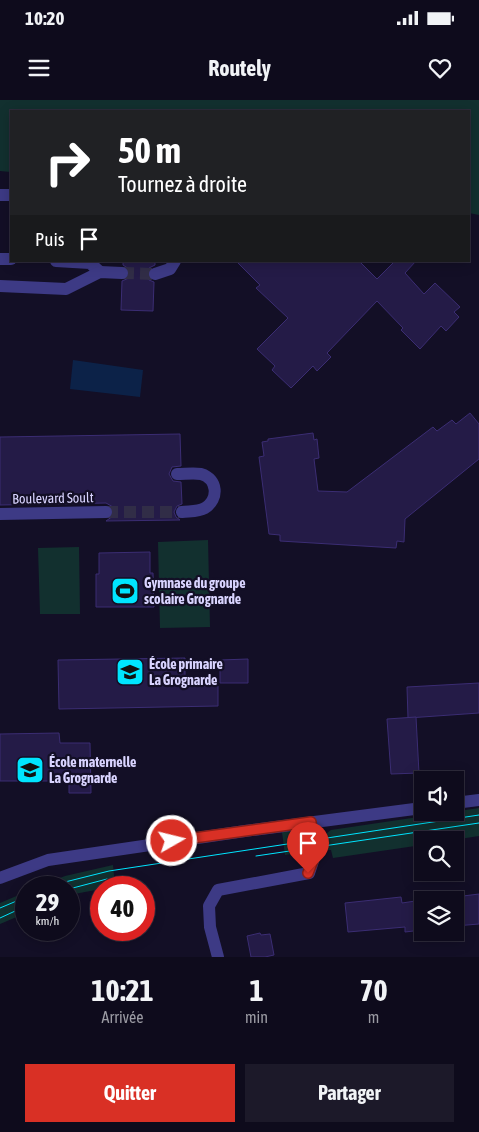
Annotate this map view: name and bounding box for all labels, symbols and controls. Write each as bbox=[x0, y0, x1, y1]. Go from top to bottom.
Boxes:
text: 10:20 bbox=[25, 7, 64, 29]
icon: menu bbox=[25, 54, 53, 82]
icon: heart bbox=[426, 54, 454, 82]
text: Routely bbox=[208, 55, 271, 81]
icon: right bbox=[35, 130, 100, 195]
text: 50 m bbox=[118, 130, 181, 170]
text: Tournez à droite bbox=[118, 171, 247, 197]
icon: arrive bbox=[75, 225, 103, 253]
text: Puis bbox=[35, 228, 65, 250]
street label: Boulevard Soult bbox=[12, 489, 94, 507]
place label: Gymnase du groupe scolaire Grognarde bbox=[144, 575, 246, 607]
sports icon: Gymnase du groupe scolaire Grognarde bbox=[110, 576, 140, 606]
place label: École primaire La Grognarde bbox=[149, 656, 223, 688]
school or university icon: École primaire La Grognarde bbox=[115, 657, 145, 687]
place label: École maternelle La Grognarde bbox=[49, 754, 136, 786]
school or university icon: École maternelle La Grognarde bbox=[15, 755, 45, 785]
map controls bbox=[414, 771, 464, 941]
button: sound bbox=[414, 771, 464, 821]
position arrow bbox=[145, 814, 197, 866]
pin bbox=[287, 822, 329, 873]
icon: arrive bbox=[294, 829, 322, 857]
button: search bbox=[414, 831, 464, 881]
speed limit sign: 40 bbox=[90, 876, 155, 941]
text: 29 bbox=[36, 888, 59, 916]
button: layers bbox=[414, 891, 464, 941]
text: km/h bbox=[36, 914, 59, 928]
text: 10:21 bbox=[91, 973, 154, 1007]
text: 1 bbox=[249, 973, 264, 1007]
text: 70 bbox=[359, 973, 388, 1007]
text: Arrivée bbox=[102, 1008, 143, 1026]
text: min bbox=[245, 1008, 268, 1026]
text: m bbox=[368, 1008, 379, 1026]
button: Quitter bbox=[25, 1064, 235, 1122]
button: Partager bbox=[245, 1064, 454, 1122]

